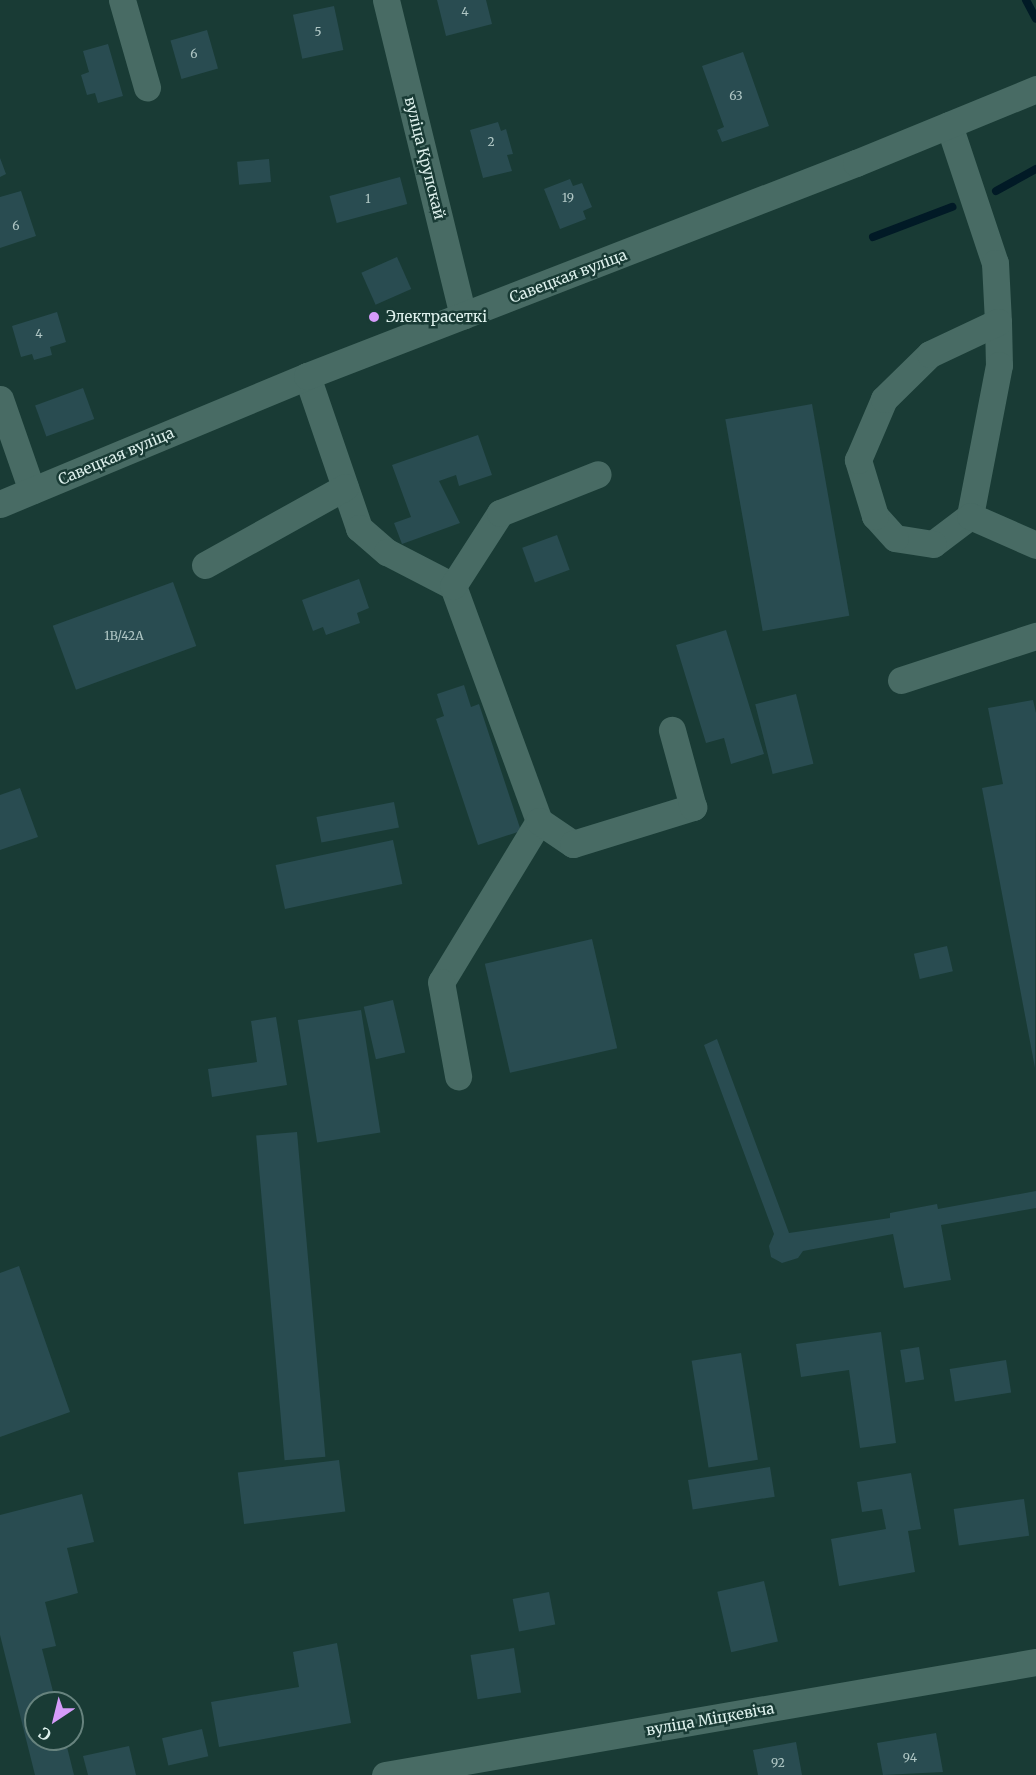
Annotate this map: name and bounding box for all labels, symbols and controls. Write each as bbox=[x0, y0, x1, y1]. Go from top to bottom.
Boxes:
house number: 4 bbox=[461, 5, 469, 19]
house number: 5 bbox=[314, 25, 322, 39]
house number: 6 bbox=[190, 47, 198, 61]
house number: 63 bbox=[729, 89, 743, 103]
street label: вуліца Крупскай bbox=[401, 95, 449, 221]
house number: 2 bbox=[487, 135, 495, 149]
house number: 19 bbox=[562, 191, 574, 205]
house number: 1 bbox=[365, 192, 371, 206]
house number: 6 bbox=[12, 219, 20, 233]
street label: Савецкая вуліца bbox=[507, 245, 629, 307]
place label: Электрасеткі bbox=[386, 308, 487, 326]
marker: Электрасеткі bbox=[367, 310, 381, 324]
house number: 4 bbox=[35, 327, 43, 341]
street label: Савецкая вуліца bbox=[55, 423, 177, 489]
house number: 1В/42А bbox=[104, 629, 144, 643]
north arrow bbox=[24, 1691, 84, 1751]
street label: вуліца Міцкевіча bbox=[644, 1699, 776, 1739]
text: С bbox=[35, 1723, 55, 1745]
house number: 94 bbox=[903, 1751, 917, 1765]
house number: 92 bbox=[771, 1756, 785, 1770]

